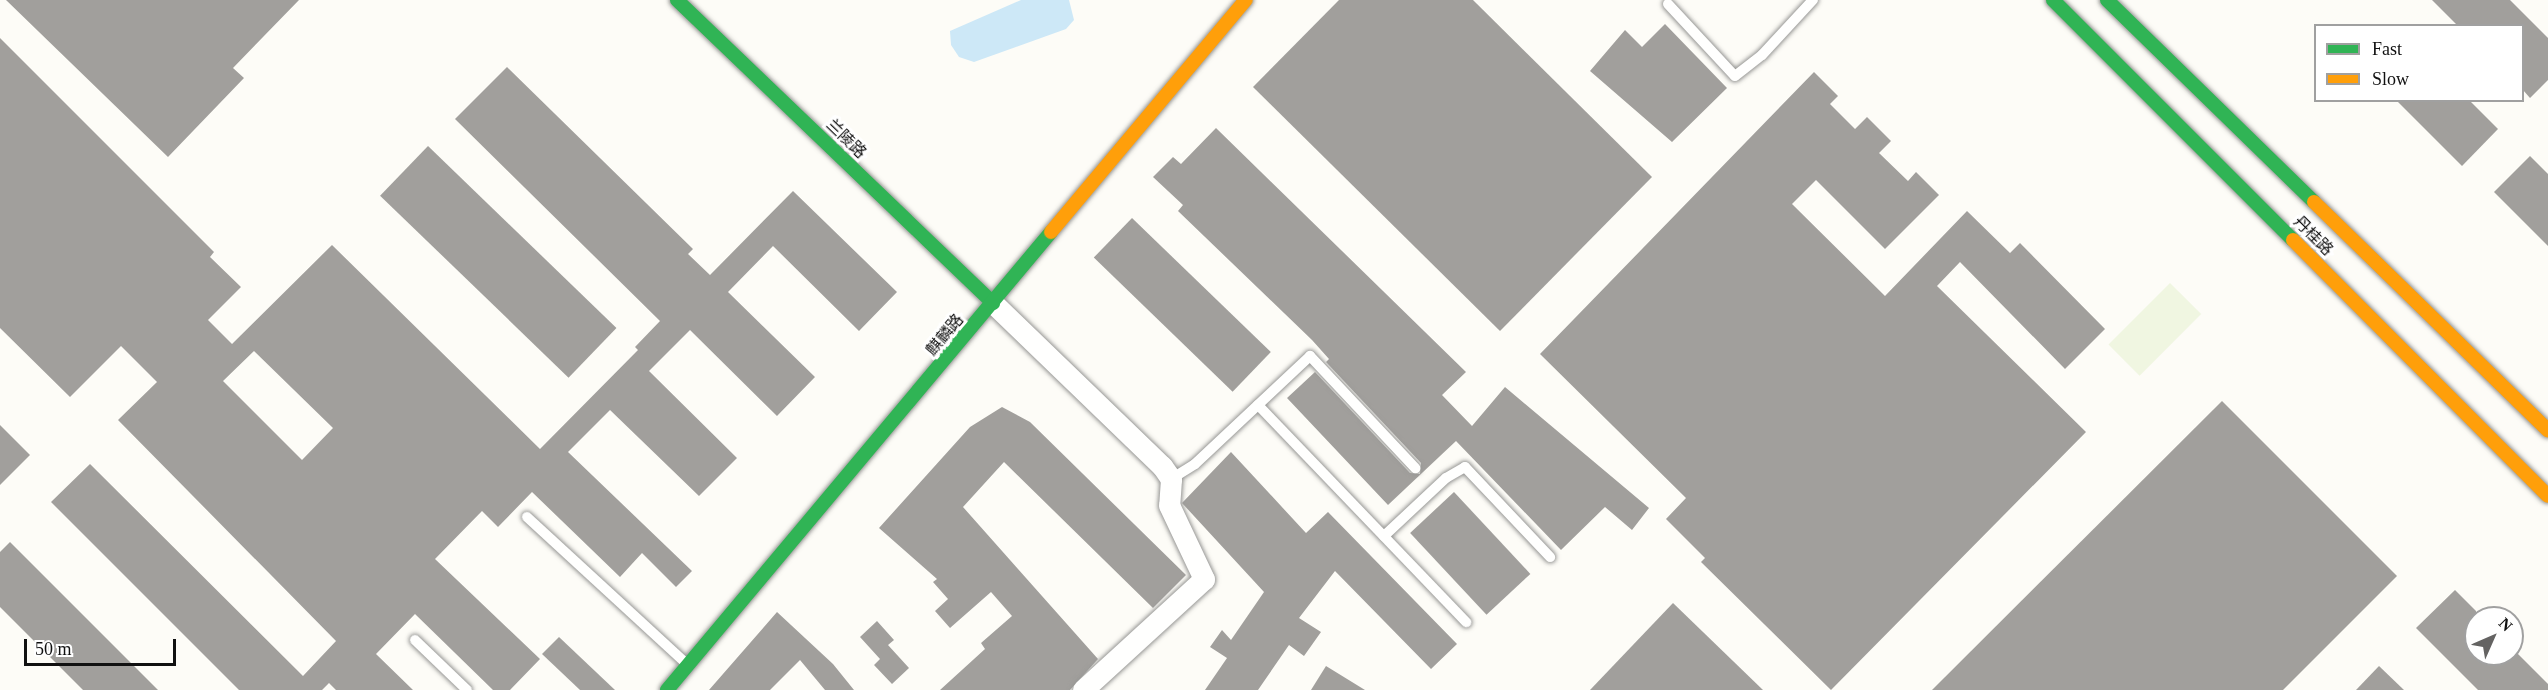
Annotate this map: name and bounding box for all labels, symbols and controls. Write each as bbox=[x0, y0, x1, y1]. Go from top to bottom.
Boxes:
legend bbox=[2314, 24, 2524, 102]
text: Fast bbox=[2372, 39, 2402, 59]
text: Slow bbox=[2372, 69, 2409, 89]
street label: 兰陵路 bbox=[822, 115, 870, 163]
street label: 丹桂路 bbox=[2289, 212, 2337, 260]
street label: 麒麟路 bbox=[922, 310, 968, 360]
north arrow bbox=[2464, 606, 2524, 666]
text: N bbox=[2496, 614, 2516, 634]
scale bar bbox=[27, 627, 178, 665]
text: 50 m bbox=[35, 639, 72, 659]

